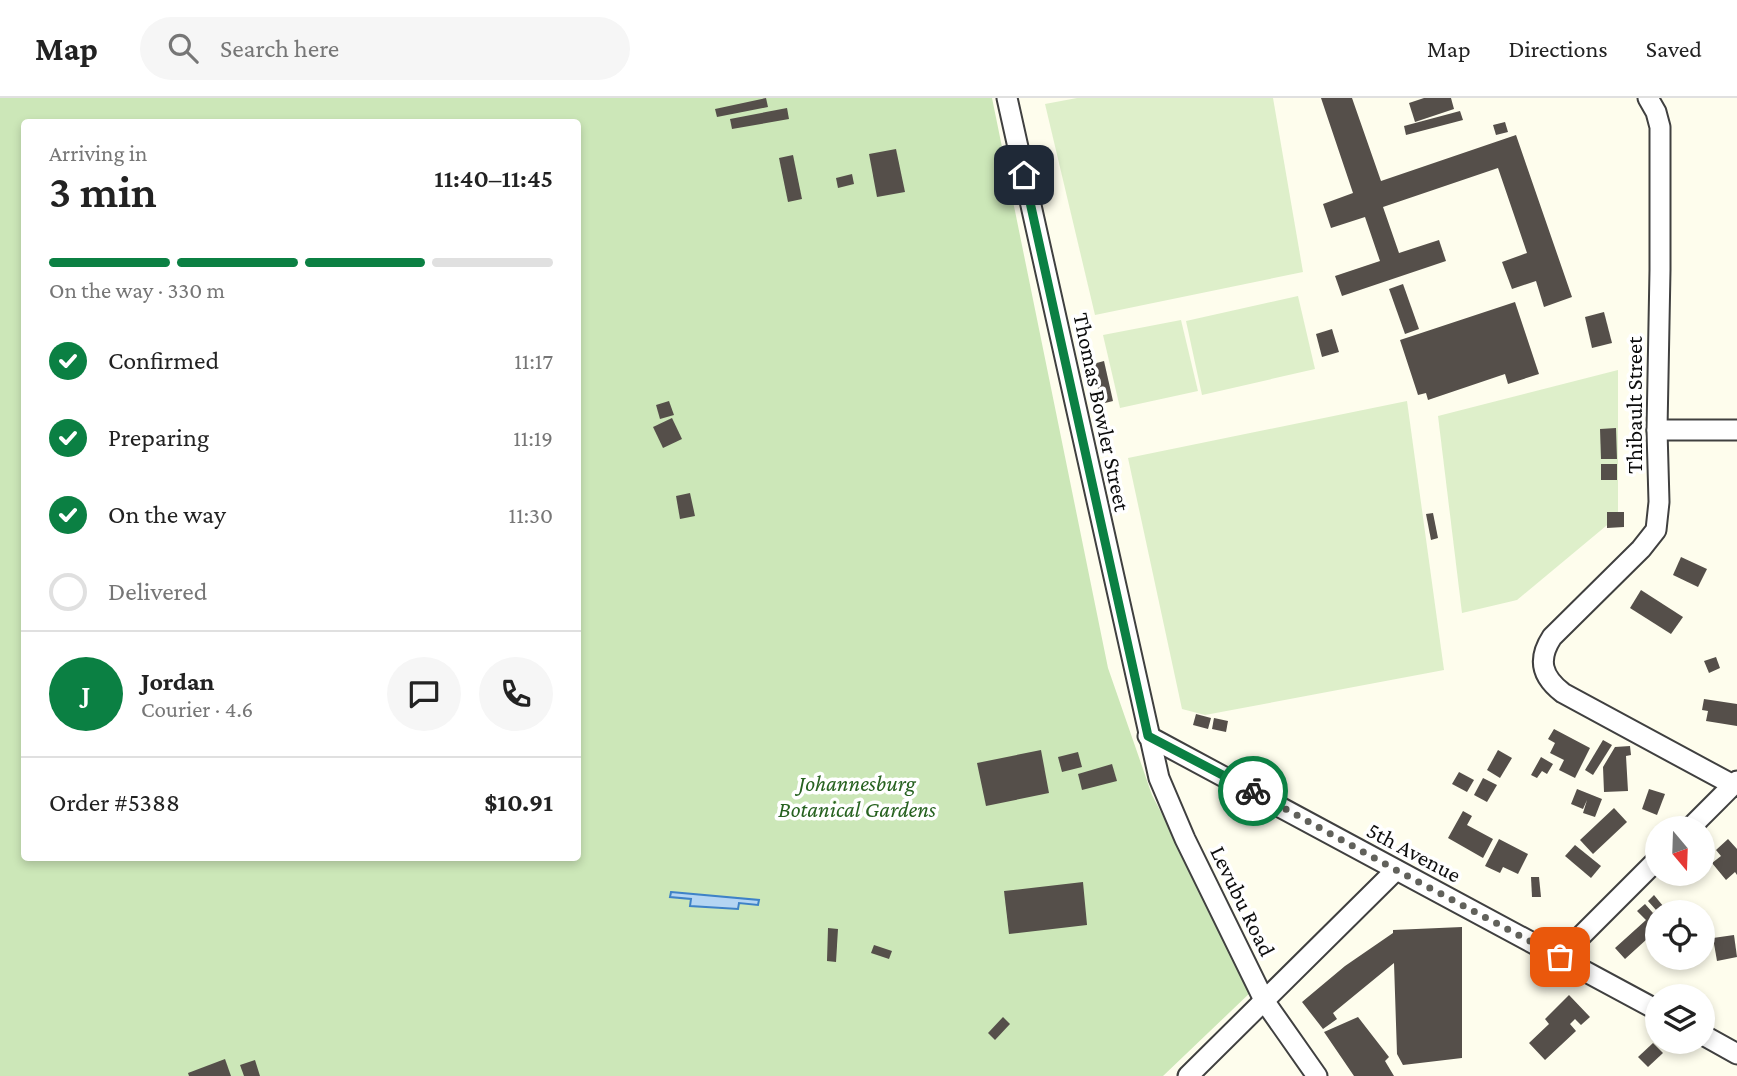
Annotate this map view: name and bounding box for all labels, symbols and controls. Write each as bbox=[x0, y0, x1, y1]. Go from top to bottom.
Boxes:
search box bbox=[140, 17, 630, 80]
icon: search bbox=[164, 29, 202, 67]
text: Map bbox=[35, 30, 98, 67]
text: Search here bbox=[220, 34, 339, 63]
text: Map bbox=[1427, 35, 1471, 62]
text: Directions bbox=[1509, 35, 1608, 62]
text: Saved bbox=[1646, 35, 1702, 62]
text: Arriving in bbox=[49, 140, 147, 166]
pin bbox=[994, 145, 1054, 205]
icon: home bbox=[1005, 156, 1043, 194]
text: 11:40–11:45 bbox=[434, 164, 553, 193]
text: 3 min bbox=[49, 166, 157, 217]
text: On the way · 330 m bbox=[49, 277, 225, 303]
street label: Thomas Bowler Street bbox=[1068, 310, 1136, 514]
street label: Thibault Street bbox=[1621, 336, 1647, 474]
icon: check bbox=[49, 342, 87, 380]
text: Confirmed bbox=[108, 346, 219, 375]
text: 11:17 bbox=[514, 348, 553, 374]
icon: check bbox=[49, 419, 87, 457]
text: Preparing bbox=[108, 423, 209, 452]
text: 11:19 bbox=[513, 425, 553, 451]
icon: check bbox=[49, 496, 87, 534]
text: On the way bbox=[108, 500, 226, 529]
text: 11:30 bbox=[509, 502, 553, 528]
text: Delivered bbox=[108, 577, 207, 606]
button: chat bbox=[387, 657, 461, 731]
button: phone bbox=[479, 657, 553, 731]
text: Jordan bbox=[141, 667, 215, 696]
text: J bbox=[82, 680, 90, 709]
text: Courier · 4.6 bbox=[141, 696, 253, 722]
courier bbox=[1218, 756, 1288, 826]
park label: Johannesburg Botanical Gardens bbox=[778, 770, 937, 822]
icon: bike bbox=[1234, 772, 1272, 810]
text: Order #5388 bbox=[49, 788, 180, 817]
text: $10.91 bbox=[484, 788, 553, 817]
street label: 5th Avenue bbox=[1363, 816, 1465, 888]
north arrow bbox=[1645, 816, 1715, 886]
map controls bbox=[1645, 816, 1715, 1054]
street label: Levubu Road bbox=[1205, 842, 1281, 960]
button: locate bbox=[1645, 900, 1715, 970]
pin bbox=[1530, 927, 1590, 987]
icon: bag bbox=[1541, 938, 1579, 976]
button: layers bbox=[1645, 984, 1715, 1054]

